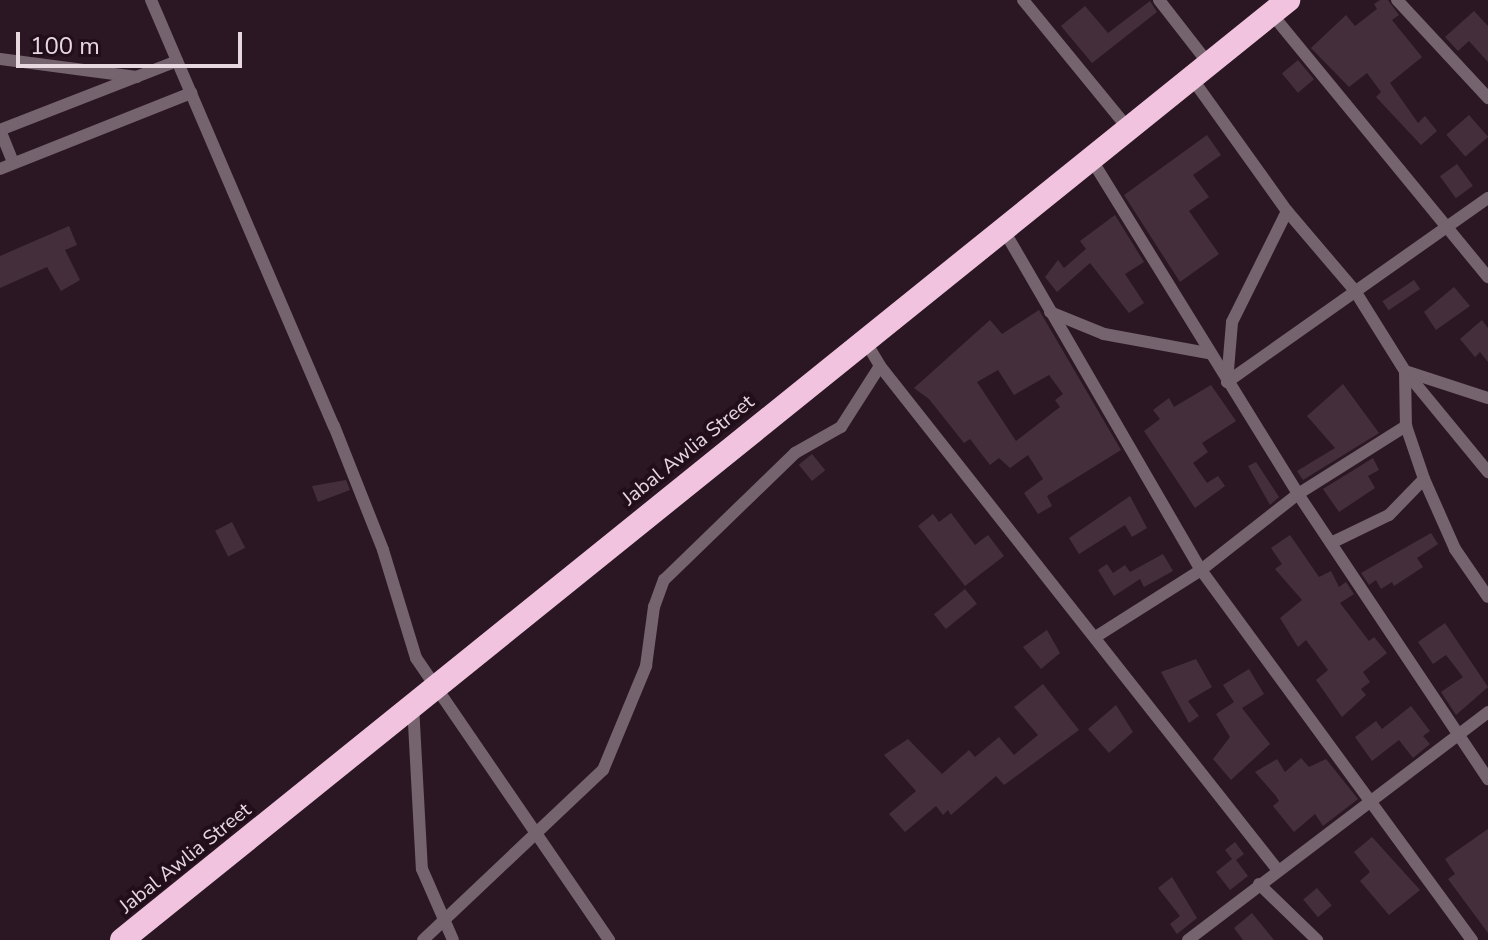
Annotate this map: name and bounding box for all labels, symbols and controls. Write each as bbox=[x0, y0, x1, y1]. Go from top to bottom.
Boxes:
scale bar bbox=[20, 16, 246, 66]
text: 100 m bbox=[30, 30, 100, 62]
street label: Jabal Awlia Street bbox=[617, 390, 759, 510]
street label: Jabal Awlia Street bbox=[114, 798, 256, 918]

